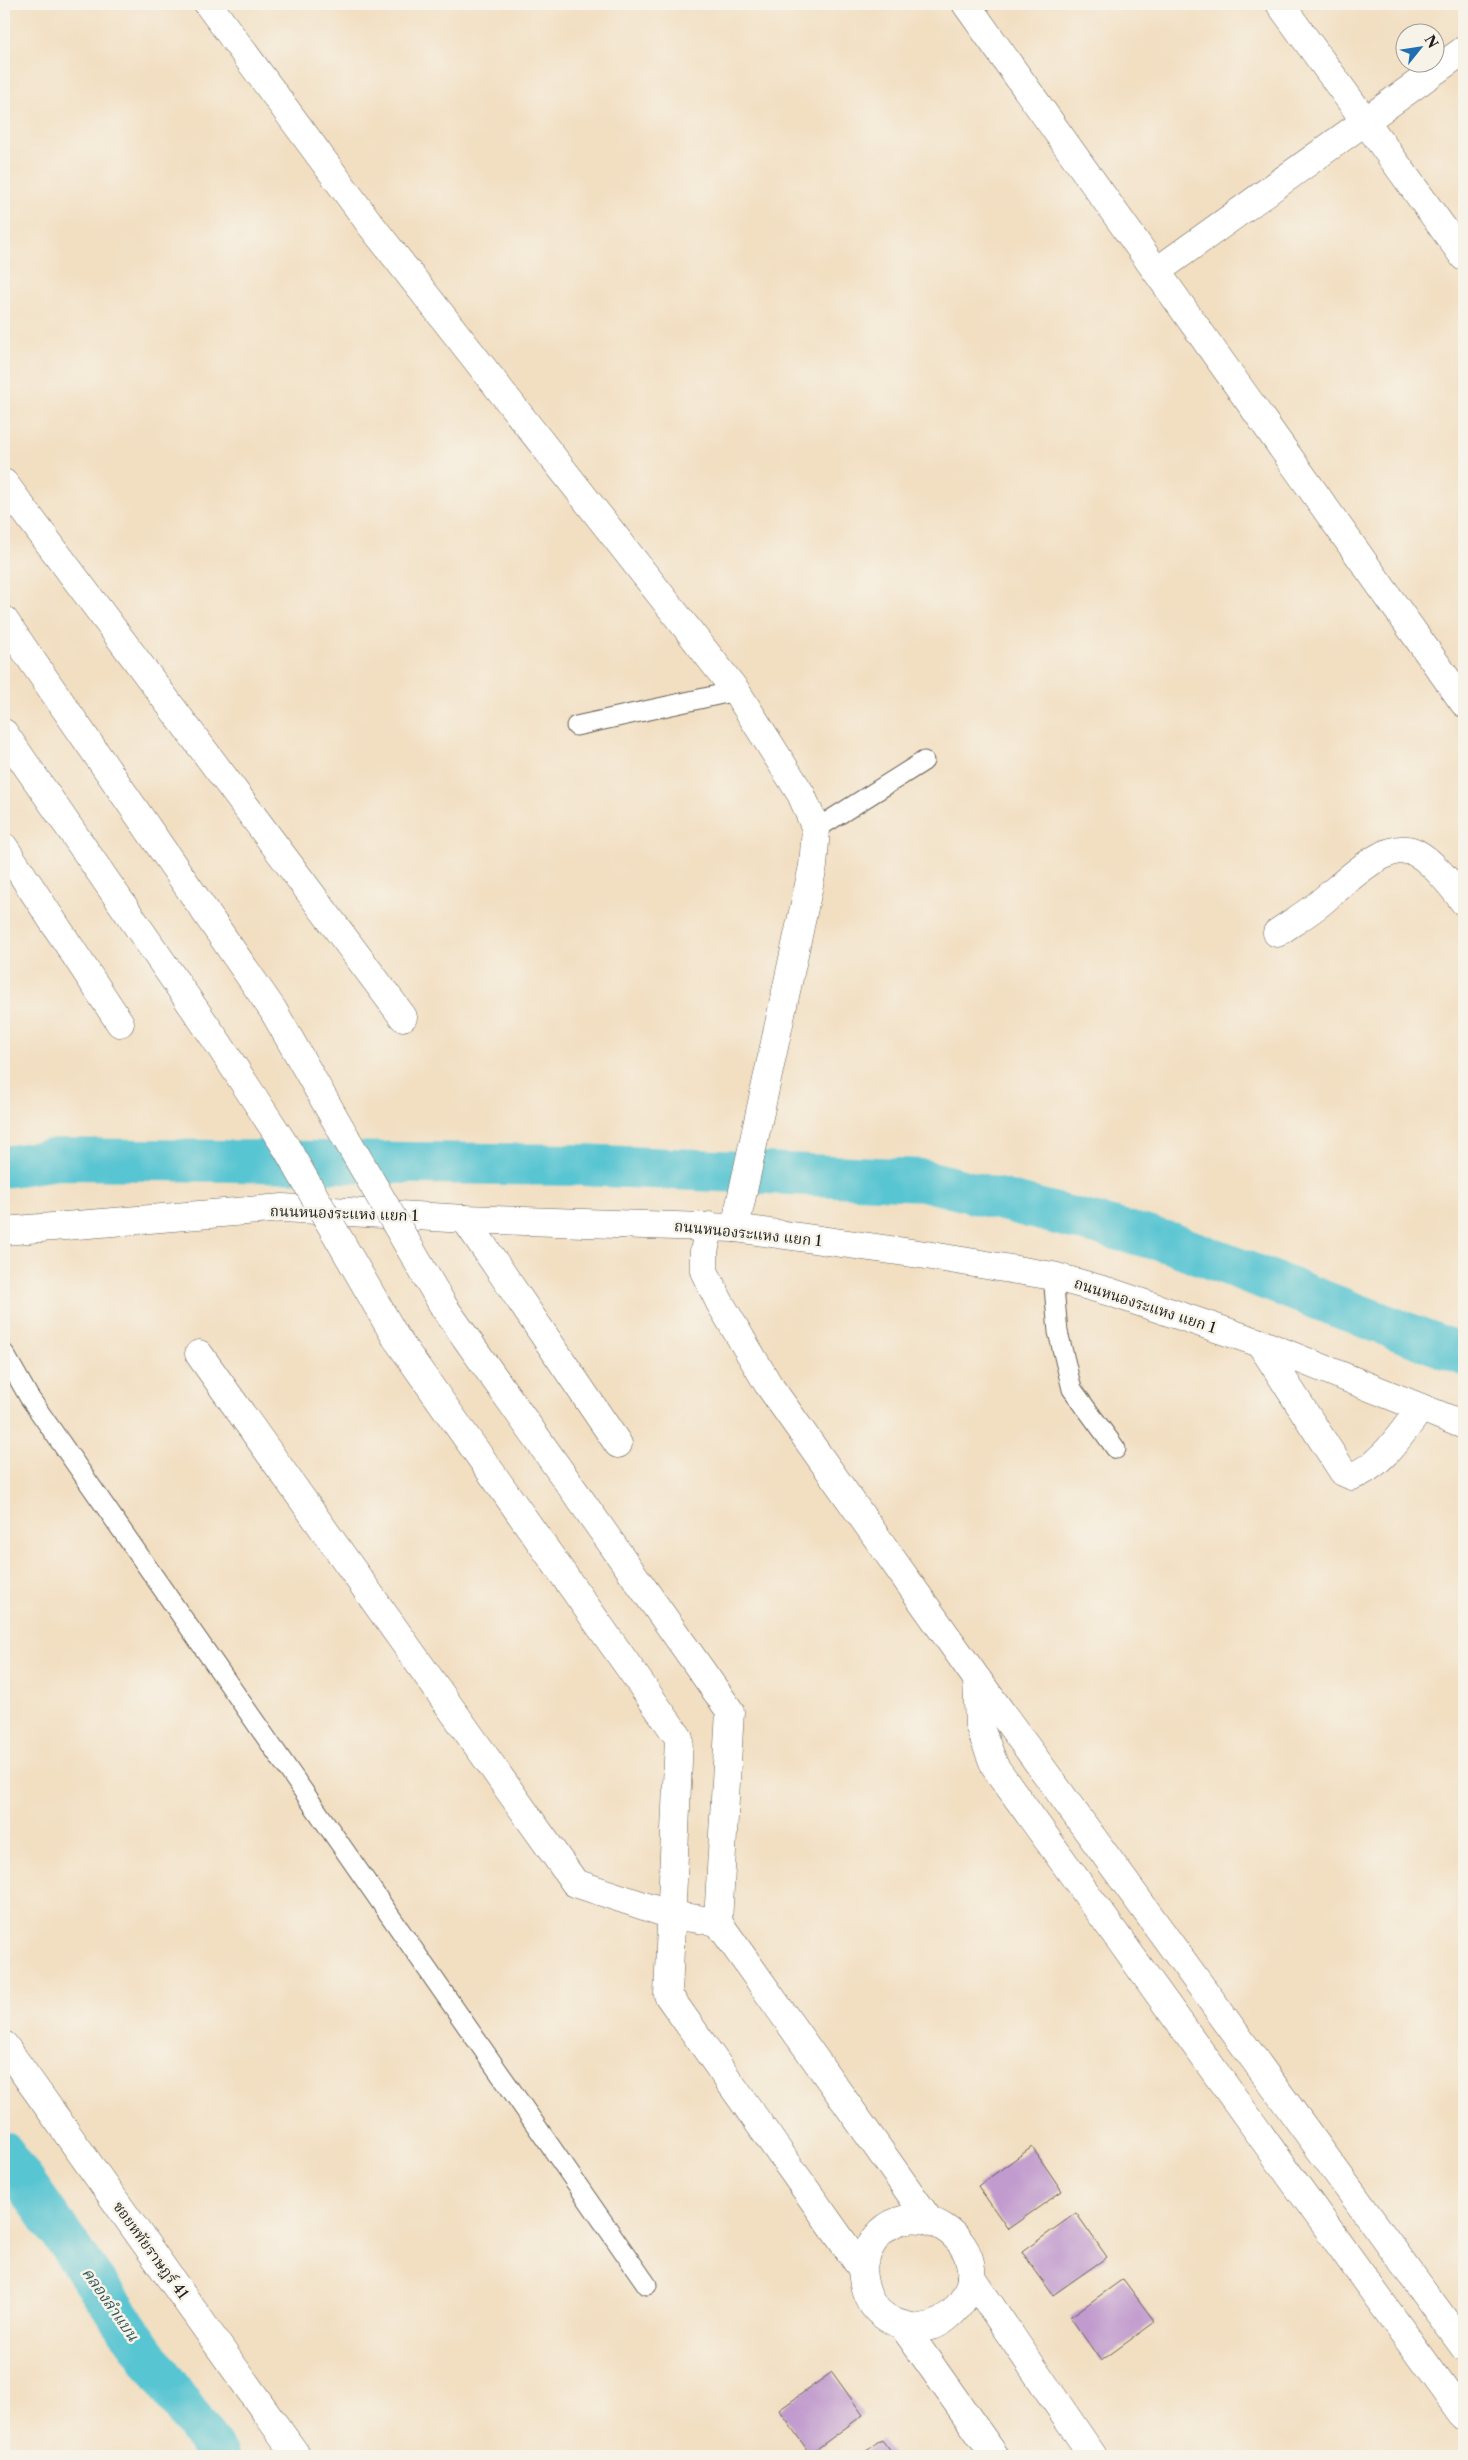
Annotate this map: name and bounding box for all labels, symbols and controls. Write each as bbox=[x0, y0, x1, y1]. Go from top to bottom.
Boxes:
north arrow bbox=[1396, 22, 1446, 72]
text: N bbox=[1420, 32, 1442, 51]
street label: ถนนหนองระแหง แยก 1 bbox=[270, 1201, 419, 1225]
street label: ถนนหนองระแหง แยก 1 bbox=[673, 1216, 823, 1250]
street label: ถนนหนองระแหง แยก 1 bbox=[1072, 1273, 1219, 1337]
street label: ซอยหทัยราษฎร์ 41 bbox=[109, 2197, 193, 2303]
water label: คลองลำแบน bbox=[78, 2263, 144, 2345]

